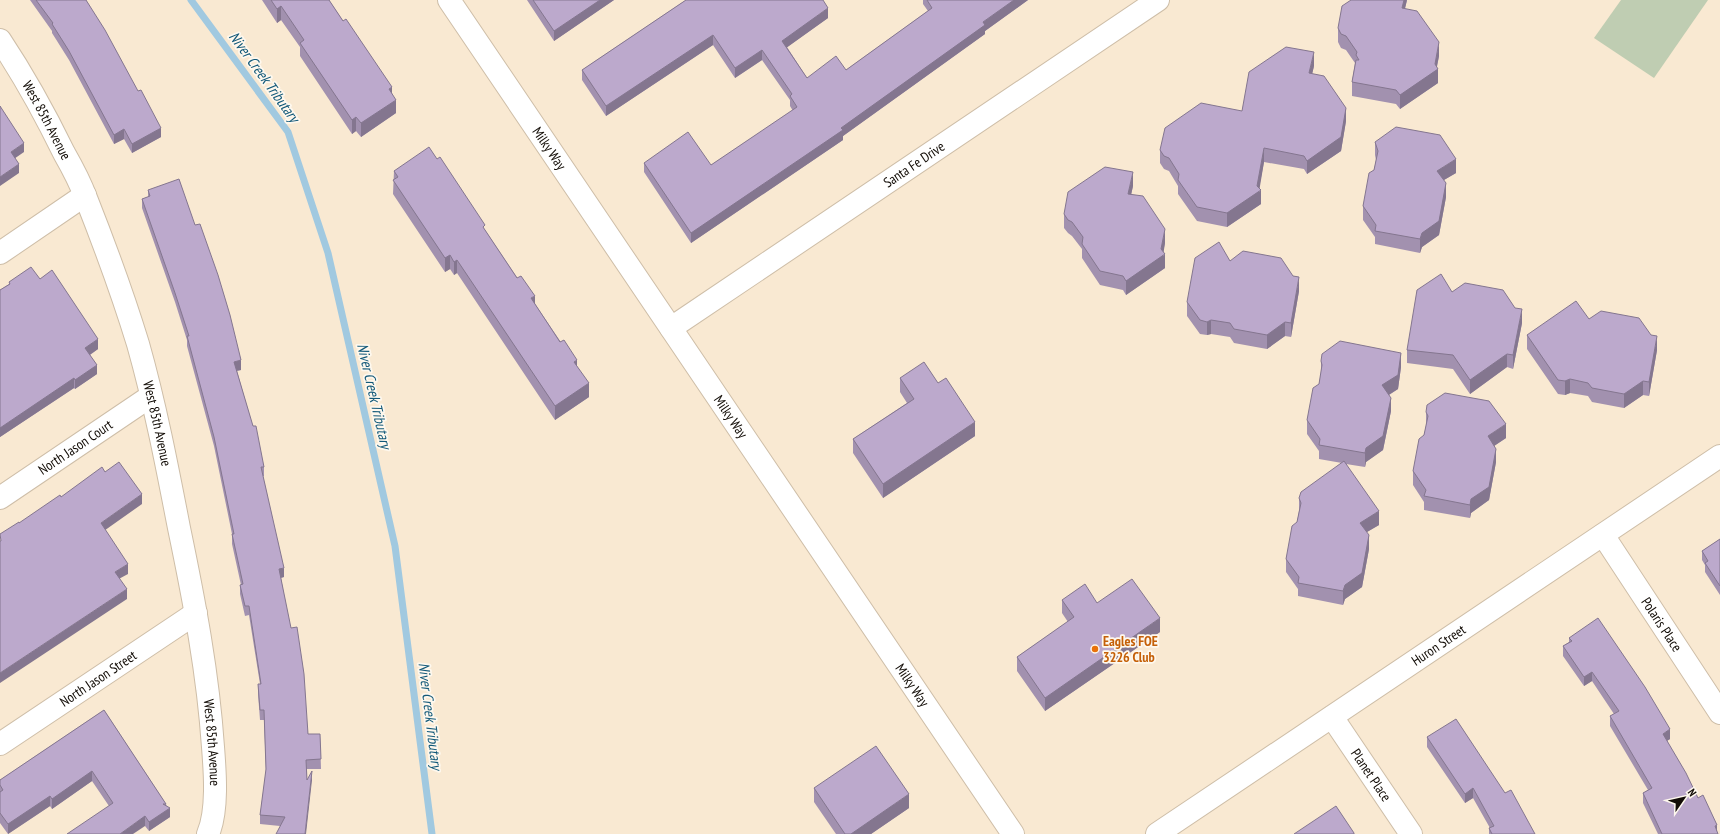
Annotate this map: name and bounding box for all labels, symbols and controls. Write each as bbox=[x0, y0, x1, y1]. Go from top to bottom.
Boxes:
water label: Niver Creek Tributary bbox=[225, 28, 305, 128]
street label: West 85th Avenue bbox=[18, 77, 75, 163]
street label: Milky Way bbox=[528, 123, 571, 174]
street label: Santa Fe Drive bbox=[880, 137, 948, 191]
water label: Niver Creek Tributary bbox=[353, 341, 396, 453]
street label: West 85th Avenue bbox=[139, 379, 176, 468]
street label: Milky Way bbox=[710, 392, 752, 442]
street label: North Jason Court bbox=[35, 415, 116, 479]
street label: Polaris Place bbox=[1637, 594, 1686, 655]
street label: Huron Street bbox=[1408, 620, 1469, 670]
place label: Eagles FOE 3226 Club bbox=[1103, 632, 1158, 666]
marker: Eagles FOE 3226 Club bbox=[1090, 644, 1100, 654]
street label: North Jason Street bbox=[56, 646, 140, 711]
street label: Milky Way bbox=[891, 660, 934, 711]
water label: Niver Creek Tributary bbox=[415, 661, 447, 773]
street label: West 85th Avenue bbox=[200, 698, 224, 786]
street label: Planet Place bbox=[1347, 745, 1395, 805]
north arrow bbox=[1664, 778, 1704, 818]
text: N bbox=[1685, 786, 1700, 799]

